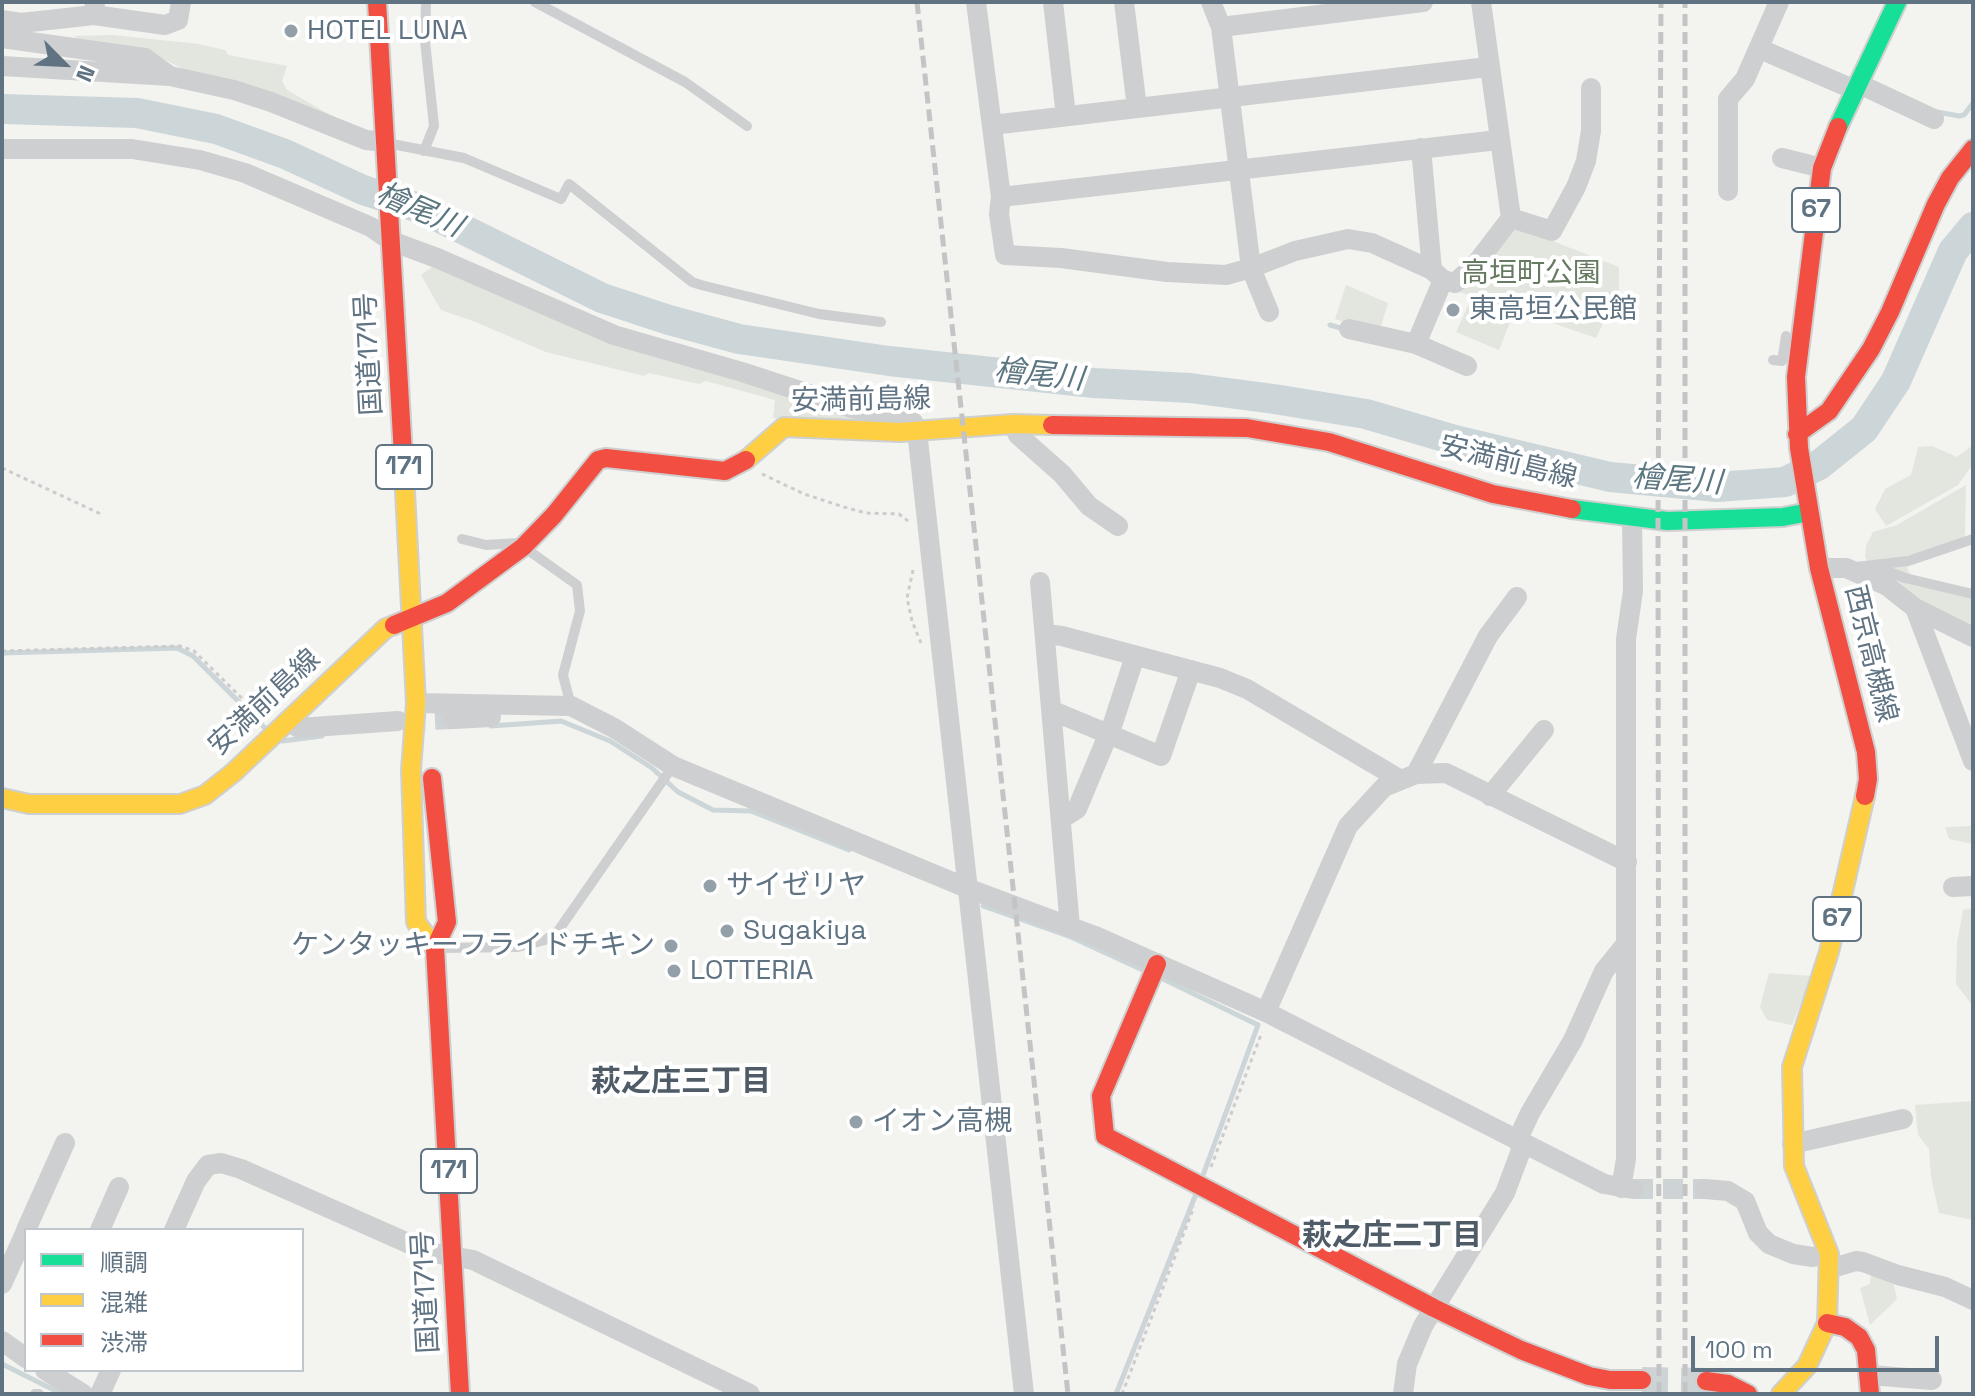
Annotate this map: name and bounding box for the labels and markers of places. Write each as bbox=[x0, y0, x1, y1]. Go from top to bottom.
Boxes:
place label: HOTEL LUNA bbox=[307, 14, 468, 48]
marker: HOTEL LUNA bbox=[282, 22, 300, 40]
place label: 東高垣公民館 bbox=[1469, 293, 1637, 327]
marker: 東高垣公民館 bbox=[1444, 301, 1462, 319]
place label: サイゼリヤ bbox=[726, 869, 866, 903]
marker: サイゼリヤ bbox=[701, 877, 719, 895]
place label: Sugakiya bbox=[743, 914, 867, 948]
marker: Sugakiya bbox=[718, 922, 736, 940]
place label: ケンタッキーフライドチキン bbox=[291, 929, 655, 963]
marker: ケンタッキーフライドチキン bbox=[662, 937, 680, 955]
place label: LOTTERIA bbox=[690, 954, 813, 988]
marker: LOTTERIA bbox=[665, 962, 683, 980]
place label: イオン高槻 bbox=[872, 1105, 1012, 1139]
marker: イオン高槻 bbox=[847, 1113, 865, 1131]

